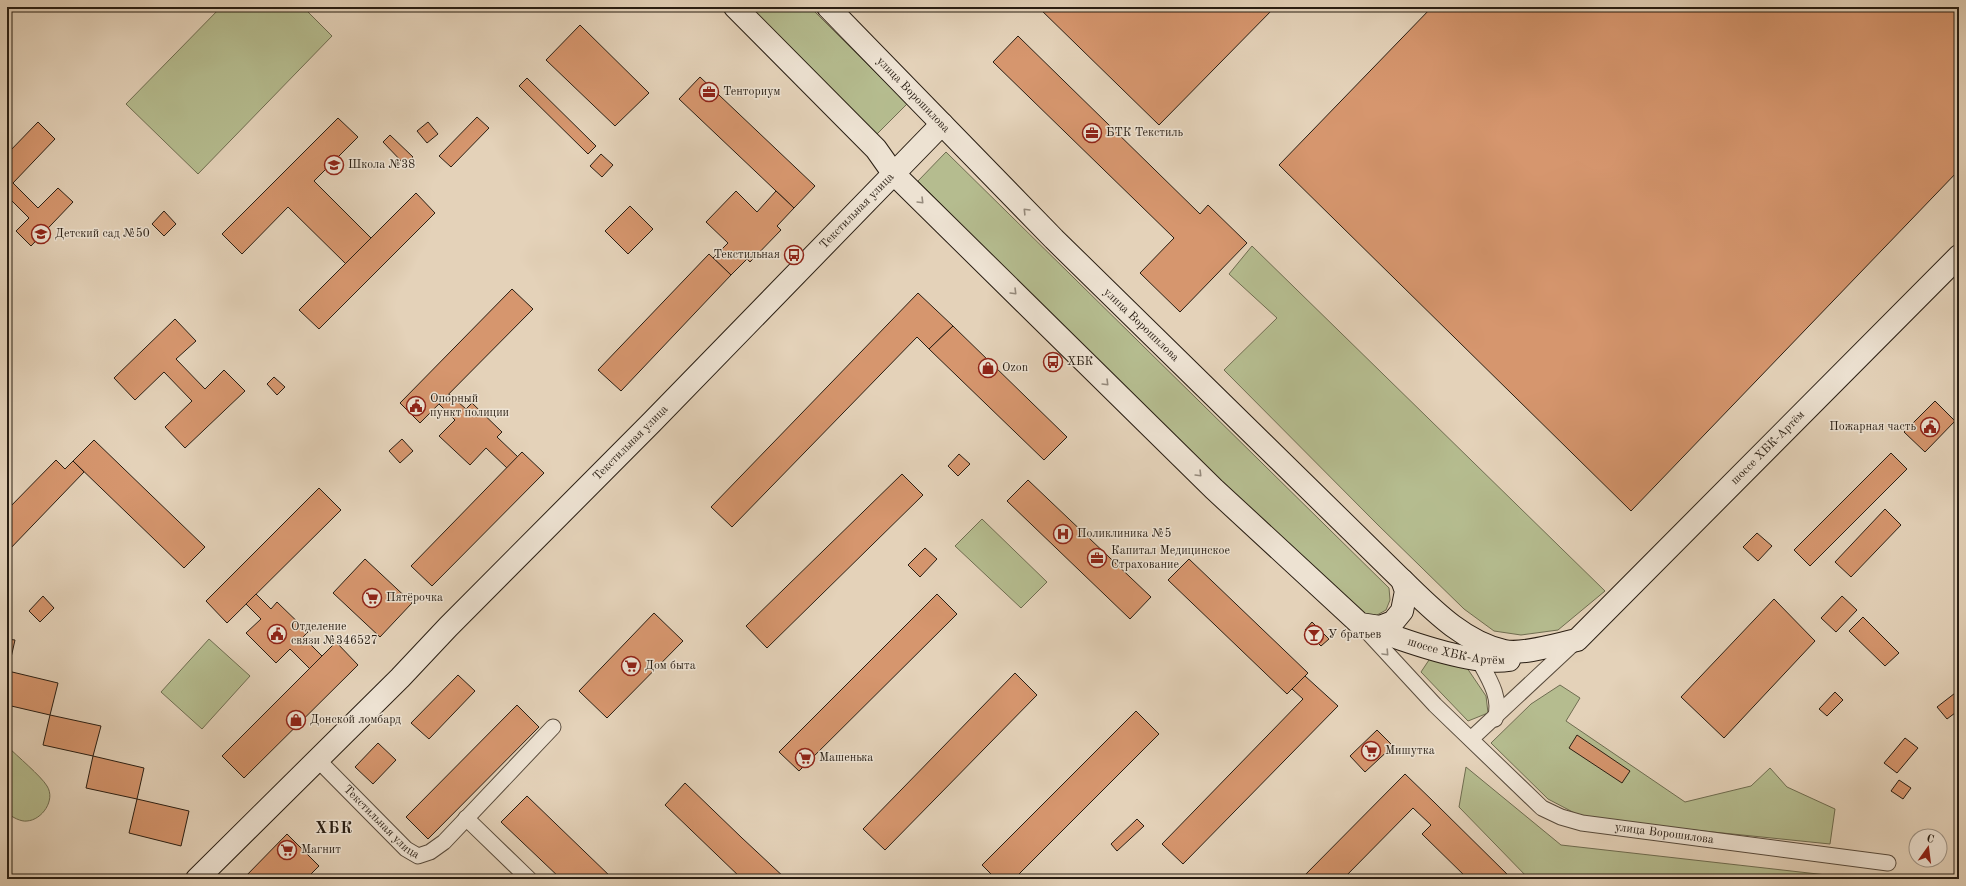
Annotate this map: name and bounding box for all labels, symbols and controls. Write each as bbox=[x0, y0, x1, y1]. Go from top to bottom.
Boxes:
street label: улица Ворошилова bbox=[874, 55, 952, 135]
office icon: Тенториум bbox=[698, 81, 720, 103]
place label: Тенториум bbox=[723, 86, 780, 98]
office icon: БТК Текстиль bbox=[1081, 122, 1103, 144]
place label: БТК Текстиль bbox=[1106, 127, 1184, 139]
school or university icon: Школа №38 bbox=[323, 154, 345, 176]
place label: Школа №38 bbox=[348, 159, 415, 171]
street label: Текстильная улица bbox=[818, 171, 897, 251]
one-way arrow bbox=[916, 196, 924, 204]
one-way arrow bbox=[1024, 208, 1031, 216]
school or university icon: Детский сад №50 bbox=[30, 223, 52, 245]
place label: Детский сад №50 bbox=[55, 227, 150, 240]
bus stop icon: Текстильная bbox=[783, 244, 805, 266]
place label: Текстильная bbox=[714, 249, 780, 261]
street label: улица Ворошилова bbox=[1101, 286, 1181, 364]
one-way arrow bbox=[1009, 287, 1017, 295]
bus stop icon: ХБК bbox=[1042, 351, 1064, 373]
place label: ХБК bbox=[1067, 356, 1093, 368]
shop icon: Ozon bbox=[977, 357, 999, 379]
place label: Ozon bbox=[1002, 362, 1029, 374]
one-way arrow bbox=[1101, 378, 1109, 386]
place label: Опорный пункт полиции bbox=[430, 393, 509, 419]
public building icon: Опорный пункт полиции bbox=[405, 395, 427, 417]
street label: Текстильная улица bbox=[591, 403, 671, 483]
street label: шоссе ХБК-Артём bbox=[1729, 409, 1807, 487]
public building icon: Пожарная часть bbox=[1919, 416, 1941, 438]
place label: Пожарная часть bbox=[1829, 421, 1916, 433]
one-way arrow bbox=[1194, 470, 1202, 477]
hospital icon: Поликлиника №5 bbox=[1052, 523, 1074, 545]
place label: Поликлиника №5 bbox=[1077, 527, 1172, 540]
place label: Капитал Медицинское Страхование bbox=[1111, 545, 1230, 571]
office icon: Капитал Медицинское Страхование bbox=[1086, 547, 1108, 569]
supermarket icon: Пятёрочка bbox=[361, 587, 383, 609]
place label: Пятёрочка bbox=[386, 592, 443, 604]
place label: Отделение связи №346527 bbox=[291, 621, 378, 647]
public building icon: Отделение связи №346527 bbox=[266, 623, 288, 645]
bar icon: У братьев bbox=[1303, 624, 1325, 646]
place label: У братьев bbox=[1328, 629, 1381, 641]
street label: шоссе ХБК-Артём bbox=[1406, 636, 1505, 667]
one-way arrow bbox=[1381, 648, 1389, 656]
supermarket icon: Дом быта bbox=[620, 655, 642, 677]
place label: Дом быта bbox=[645, 660, 696, 672]
shop icon: Донской ломбард bbox=[285, 709, 307, 731]
place label: Донской ломбард bbox=[310, 714, 401, 726]
supermarket icon: Мишутка bbox=[1360, 740, 1382, 762]
place label: Мишутка bbox=[1385, 745, 1435, 757]
supermarket icon: Машенька bbox=[794, 747, 816, 769]
place label: Машенька bbox=[819, 752, 873, 764]
street label: Текстильная улица bbox=[341, 783, 421, 861]
district label: ХБК bbox=[315, 821, 353, 837]
street label: улица Ворошилова bbox=[1614, 821, 1715, 846]
north arrow bbox=[1908, 828, 1948, 868]
text: С bbox=[1925, 834, 1935, 846]
supermarket icon: Магнит bbox=[276, 839, 298, 861]
place label: Магнит bbox=[301, 844, 341, 856]

